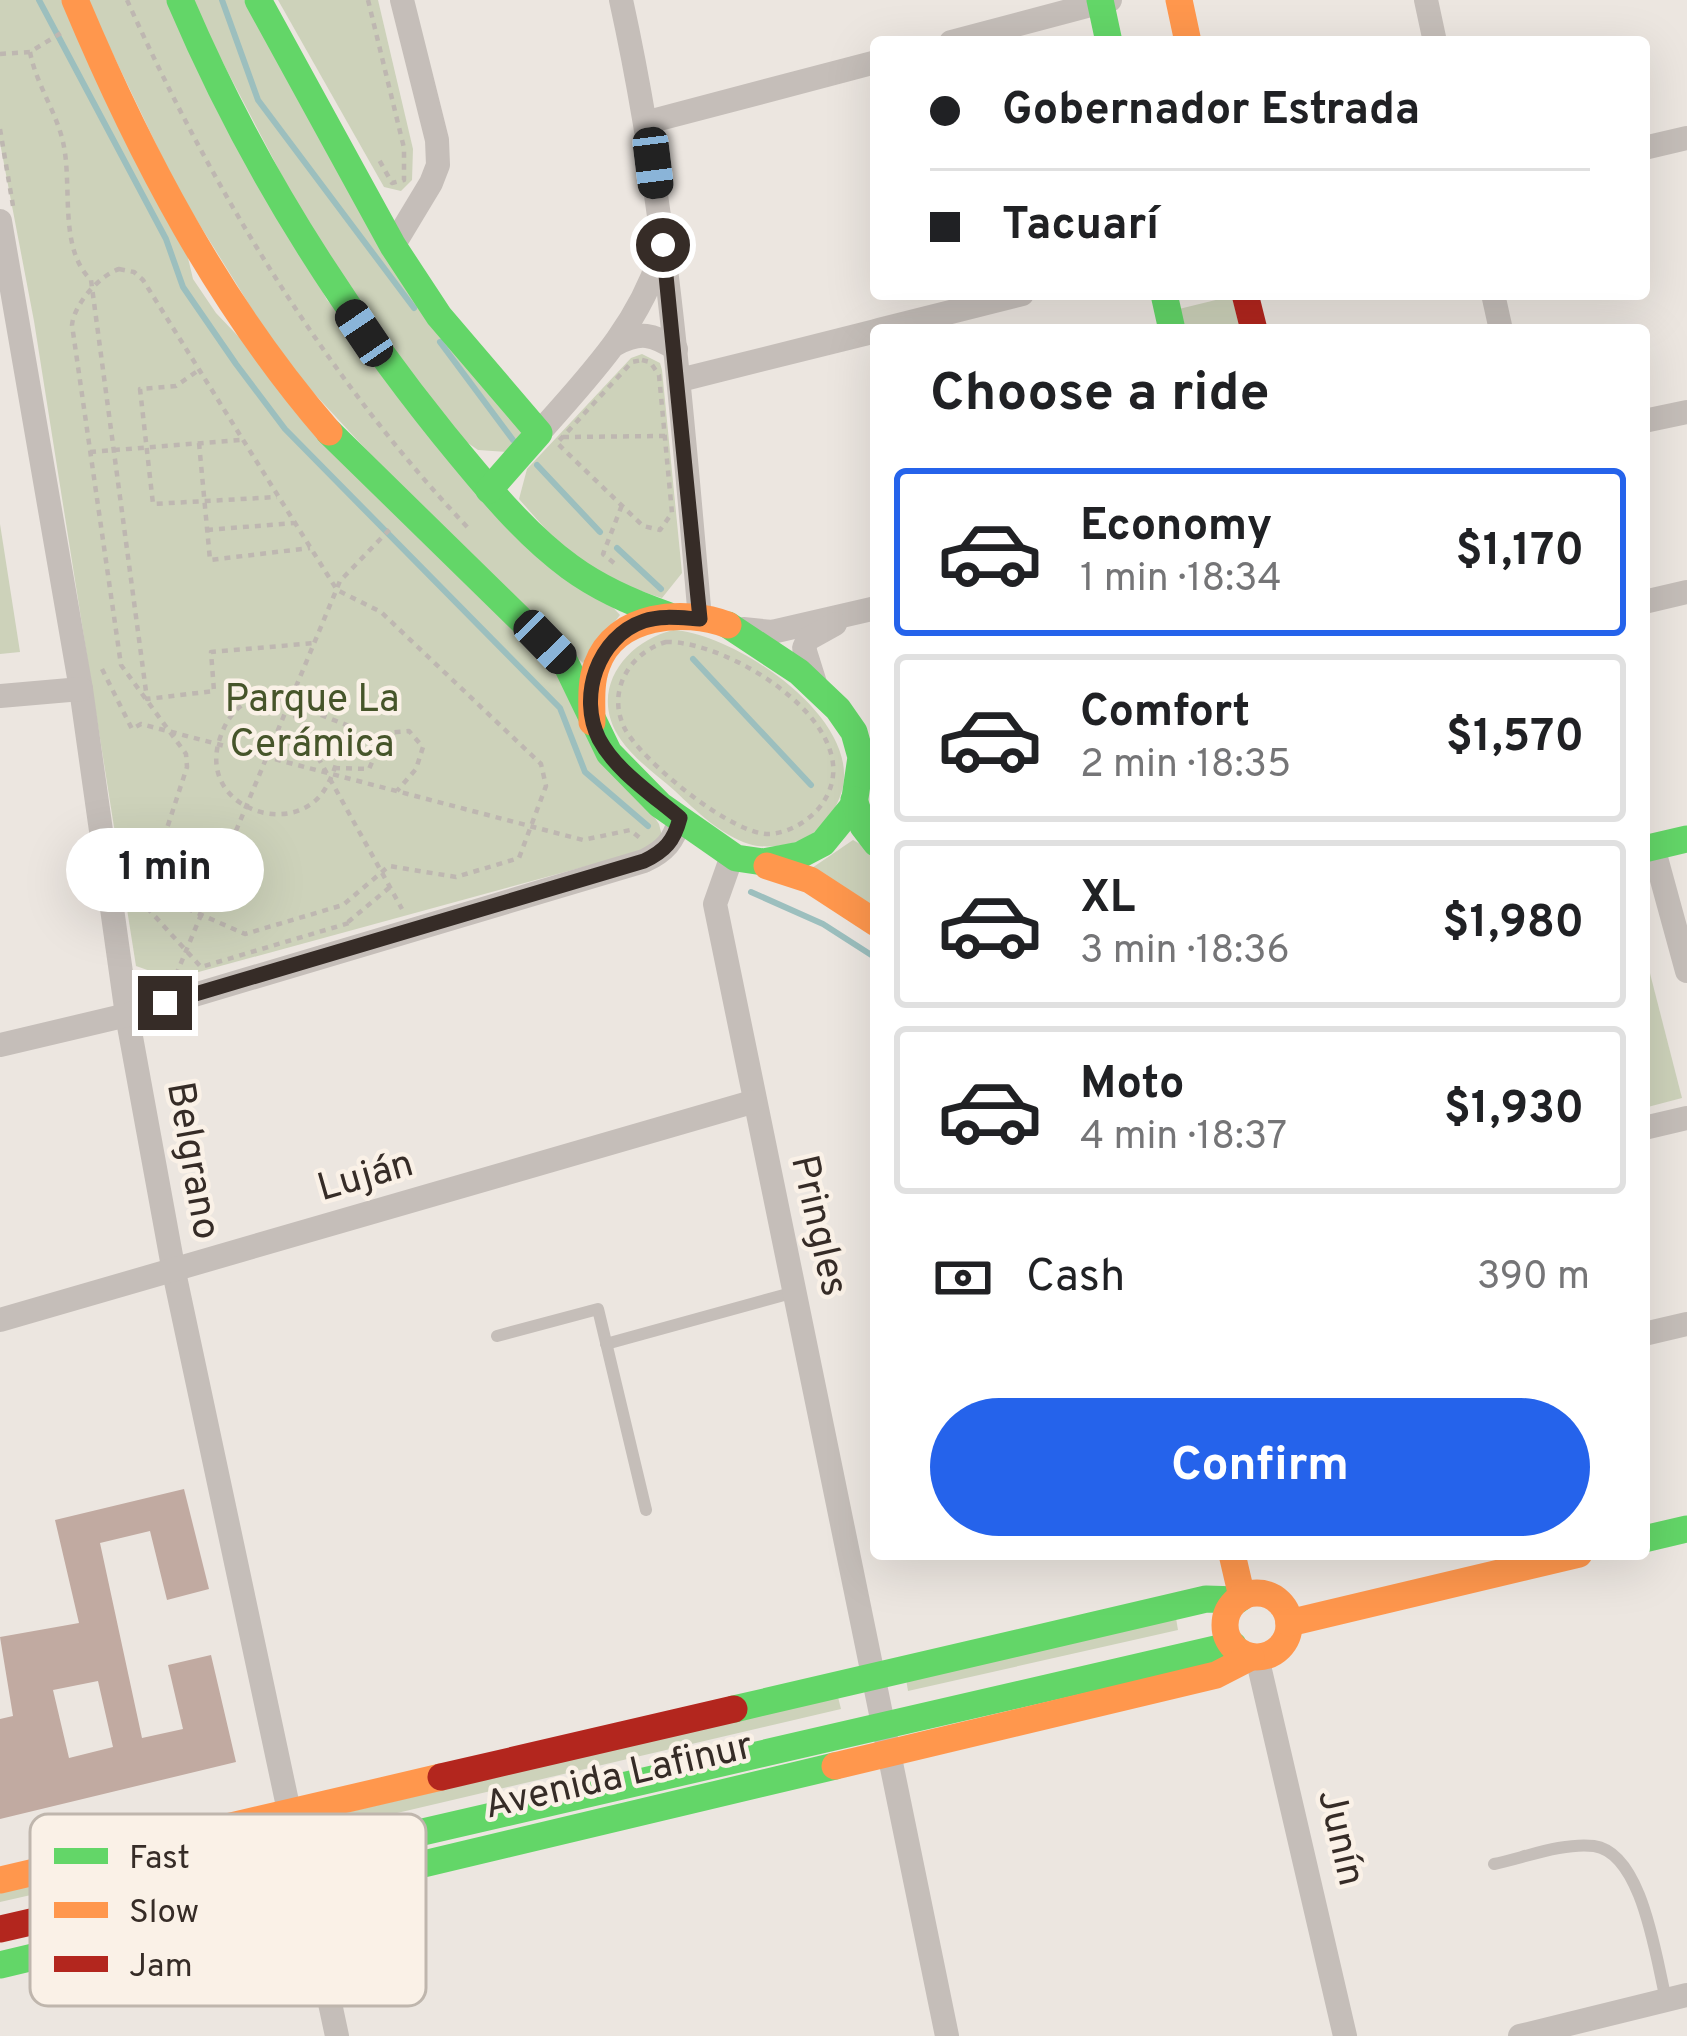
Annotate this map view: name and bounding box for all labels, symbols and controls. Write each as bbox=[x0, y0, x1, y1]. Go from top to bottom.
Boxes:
text: Gobernador Estrada bbox=[1002, 83, 1420, 140]
car bbox=[631, 125, 675, 201]
text: Tacuarí bbox=[1002, 198, 1159, 255]
route start bbox=[636, 218, 690, 272]
car bbox=[329, 293, 399, 373]
text: Choose a ride bbox=[930, 361, 1270, 430]
icon: car bbox=[936, 498, 1044, 606]
text: Economy bbox=[1080, 499, 1272, 556]
text: $1,170 bbox=[1455, 524, 1584, 581]
text: 1 min · 18:34 bbox=[1080, 556, 1282, 605]
car bbox=[507, 604, 583, 680]
park label: Parque La Cerámica bbox=[224, 677, 400, 771]
icon: car bbox=[936, 684, 1044, 792]
text: Comfort bbox=[1080, 685, 1250, 742]
text: $1,570 bbox=[1446, 710, 1584, 767]
text: 2 min · 18:35 bbox=[1080, 742, 1291, 791]
callout: 1 min bbox=[66, 829, 264, 913]
text: 1 min bbox=[118, 845, 212, 894]
icon: car bbox=[936, 870, 1044, 978]
text: XL bbox=[1080, 871, 1135, 928]
text: $1,980 bbox=[1442, 896, 1584, 953]
text: 3 min · 18:36 bbox=[1080, 928, 1290, 977]
route end bbox=[138, 976, 192, 1030]
icon: car bbox=[936, 1056, 1044, 1164]
text: Moto bbox=[1080, 1057, 1184, 1114]
street label: Belgrano bbox=[153, 1078, 229, 1244]
text: $1,930 bbox=[1444, 1082, 1584, 1139]
text: 4 min · 18:37 bbox=[1080, 1114, 1287, 1163]
street label: Luján bbox=[312, 1141, 420, 1215]
street label: Pringles bbox=[777, 1151, 857, 1301]
icon: cash bbox=[930, 1245, 996, 1311]
text: Cash bbox=[1026, 1250, 1125, 1307]
text: 390 m bbox=[1477, 1254, 1590, 1303]
button: Confirm bbox=[930, 1398, 1590, 1536]
street label: Avenida Lafinur bbox=[480, 1723, 758, 1833]
street label: Junín bbox=[1304, 1785, 1374, 1891]
legend bbox=[30, 1814, 426, 2006]
text: Fast bbox=[129, 1839, 190, 1881]
text: Slow bbox=[129, 1893, 199, 1935]
text: Jam bbox=[129, 1947, 193, 1989]

